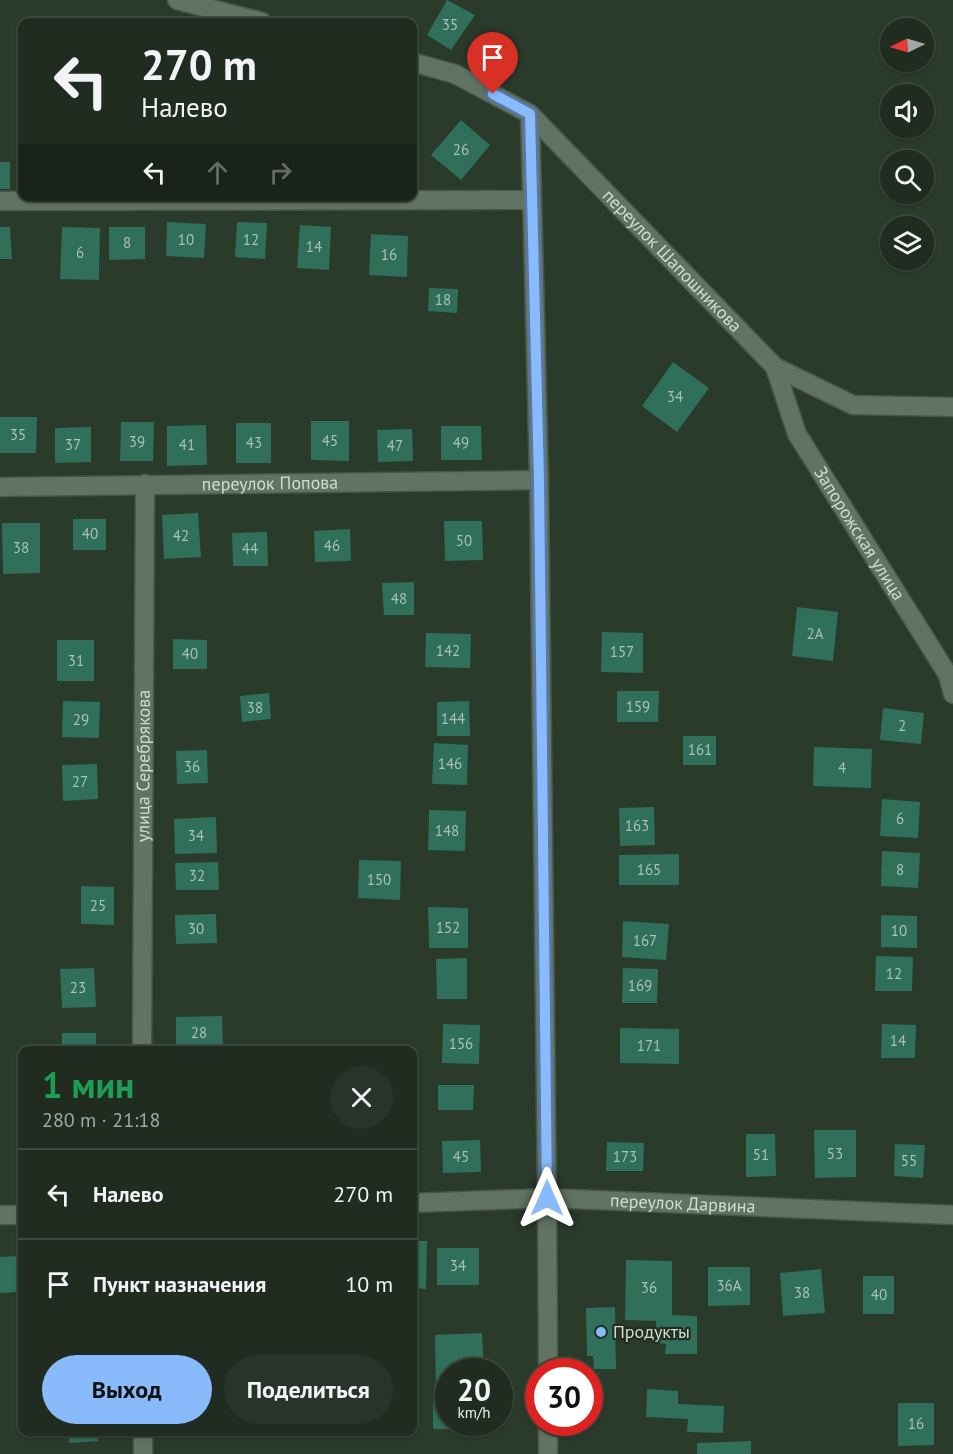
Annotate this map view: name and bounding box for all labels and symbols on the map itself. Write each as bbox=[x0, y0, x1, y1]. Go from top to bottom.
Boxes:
house number: 35 bbox=[442, 15, 458, 34]
north arrow bbox=[880, 18, 934, 72]
pin bbox=[467, 32, 518, 94]
house number: 26 bbox=[453, 140, 469, 159]
street label: переулок Шапошникова bbox=[598, 184, 747, 337]
house number: 10 bbox=[178, 230, 194, 249]
house number: 12 bbox=[243, 230, 259, 249]
house number: 8 bbox=[123, 233, 131, 252]
house number: 14 bbox=[306, 237, 322, 256]
house number: 6 bbox=[76, 243, 84, 262]
house number: 16 bbox=[381, 245, 397, 264]
house number: 18 bbox=[435, 290, 451, 309]
house number: 34 bbox=[667, 387, 683, 406]
house number: 35 bbox=[10, 425, 26, 444]
house number: 45 bbox=[322, 431, 338, 450]
house number: 39 bbox=[129, 432, 145, 451]
house number: 43 bbox=[246, 433, 262, 452]
house number: 49 bbox=[453, 433, 469, 452]
house number: 37 bbox=[65, 435, 81, 454]
house number: 41 bbox=[179, 435, 195, 454]
house number: 47 bbox=[387, 436, 403, 455]
street label: Запорожская улица bbox=[809, 462, 910, 605]
street label: переулок Попова bbox=[202, 471, 338, 495]
house number: 40 bbox=[82, 524, 98, 543]
house number: 42 bbox=[173, 526, 189, 545]
house number: 50 bbox=[456, 531, 472, 550]
house number: 46 bbox=[324, 536, 340, 555]
house number: 38 bbox=[13, 538, 29, 557]
house number: 44 bbox=[242, 539, 258, 558]
house number: 48 bbox=[391, 589, 407, 608]
house number: 2А bbox=[807, 624, 824, 643]
house number: 142 bbox=[436, 641, 460, 660]
house number: 157 bbox=[610, 642, 634, 661]
house number: 40 bbox=[182, 644, 198, 663]
house number: 31 bbox=[68, 651, 84, 670]
street label: улица Серебрякова bbox=[131, 690, 155, 842]
house number: 159 bbox=[626, 697, 650, 716]
house number: 38 bbox=[247, 698, 263, 717]
house number: 144 bbox=[441, 709, 465, 728]
house number: 29 bbox=[73, 710, 89, 729]
house number: 2 bbox=[898, 716, 906, 735]
house number: 161 bbox=[688, 740, 712, 759]
house number: 146 bbox=[438, 754, 462, 773]
house number: 36 bbox=[184, 757, 200, 776]
house number: 4 bbox=[838, 758, 846, 777]
house number: 27 bbox=[72, 772, 88, 791]
house number: 6 bbox=[896, 809, 904, 828]
house number: 163 bbox=[625, 816, 649, 835]
house number: 148 bbox=[435, 821, 459, 840]
house number: 34 bbox=[188, 826, 204, 845]
house number: 165 bbox=[637, 860, 661, 879]
house number: 8 bbox=[896, 860, 904, 879]
house number: 32 bbox=[189, 866, 205, 885]
house number: 150 bbox=[367, 870, 391, 889]
house number: 25 bbox=[90, 896, 106, 915]
house number: 152 bbox=[436, 918, 460, 937]
house number: 30 bbox=[188, 919, 204, 938]
house number: 10 bbox=[891, 921, 907, 940]
house number: 167 bbox=[633, 931, 657, 950]
house number: 12 bbox=[886, 964, 902, 983]
house number: 169 bbox=[628, 976, 652, 995]
house number: 23 bbox=[70, 978, 86, 997]
house number: 28 bbox=[191, 1023, 207, 1042]
house number: 14 bbox=[890, 1031, 906, 1050]
house number: 156 bbox=[449, 1034, 473, 1053]
house number: 171 bbox=[637, 1036, 661, 1055]
house number: 53 bbox=[827, 1144, 843, 1163]
house number: 51 bbox=[753, 1145, 769, 1164]
house number: 45 bbox=[453, 1147, 469, 1166]
house number: 173 bbox=[613, 1147, 637, 1166]
house number: 55 bbox=[901, 1151, 917, 1170]
position arrow bbox=[515, 1166, 579, 1230]
street label: переулок Дарвина bbox=[610, 1189, 756, 1218]
house number: 34 bbox=[450, 1256, 466, 1275]
house number: 36А bbox=[716, 1276, 742, 1295]
house number: 36 bbox=[641, 1278, 657, 1297]
house number: 38 bbox=[794, 1283, 810, 1302]
house number: 40 bbox=[871, 1285, 887, 1304]
place label: Продукты bbox=[613, 1320, 690, 1343]
marker: Продукты bbox=[594, 1325, 608, 1339]
speed limit sign: 30 bbox=[525, 1358, 603, 1436]
house number: 16 bbox=[908, 1414, 924, 1433]

